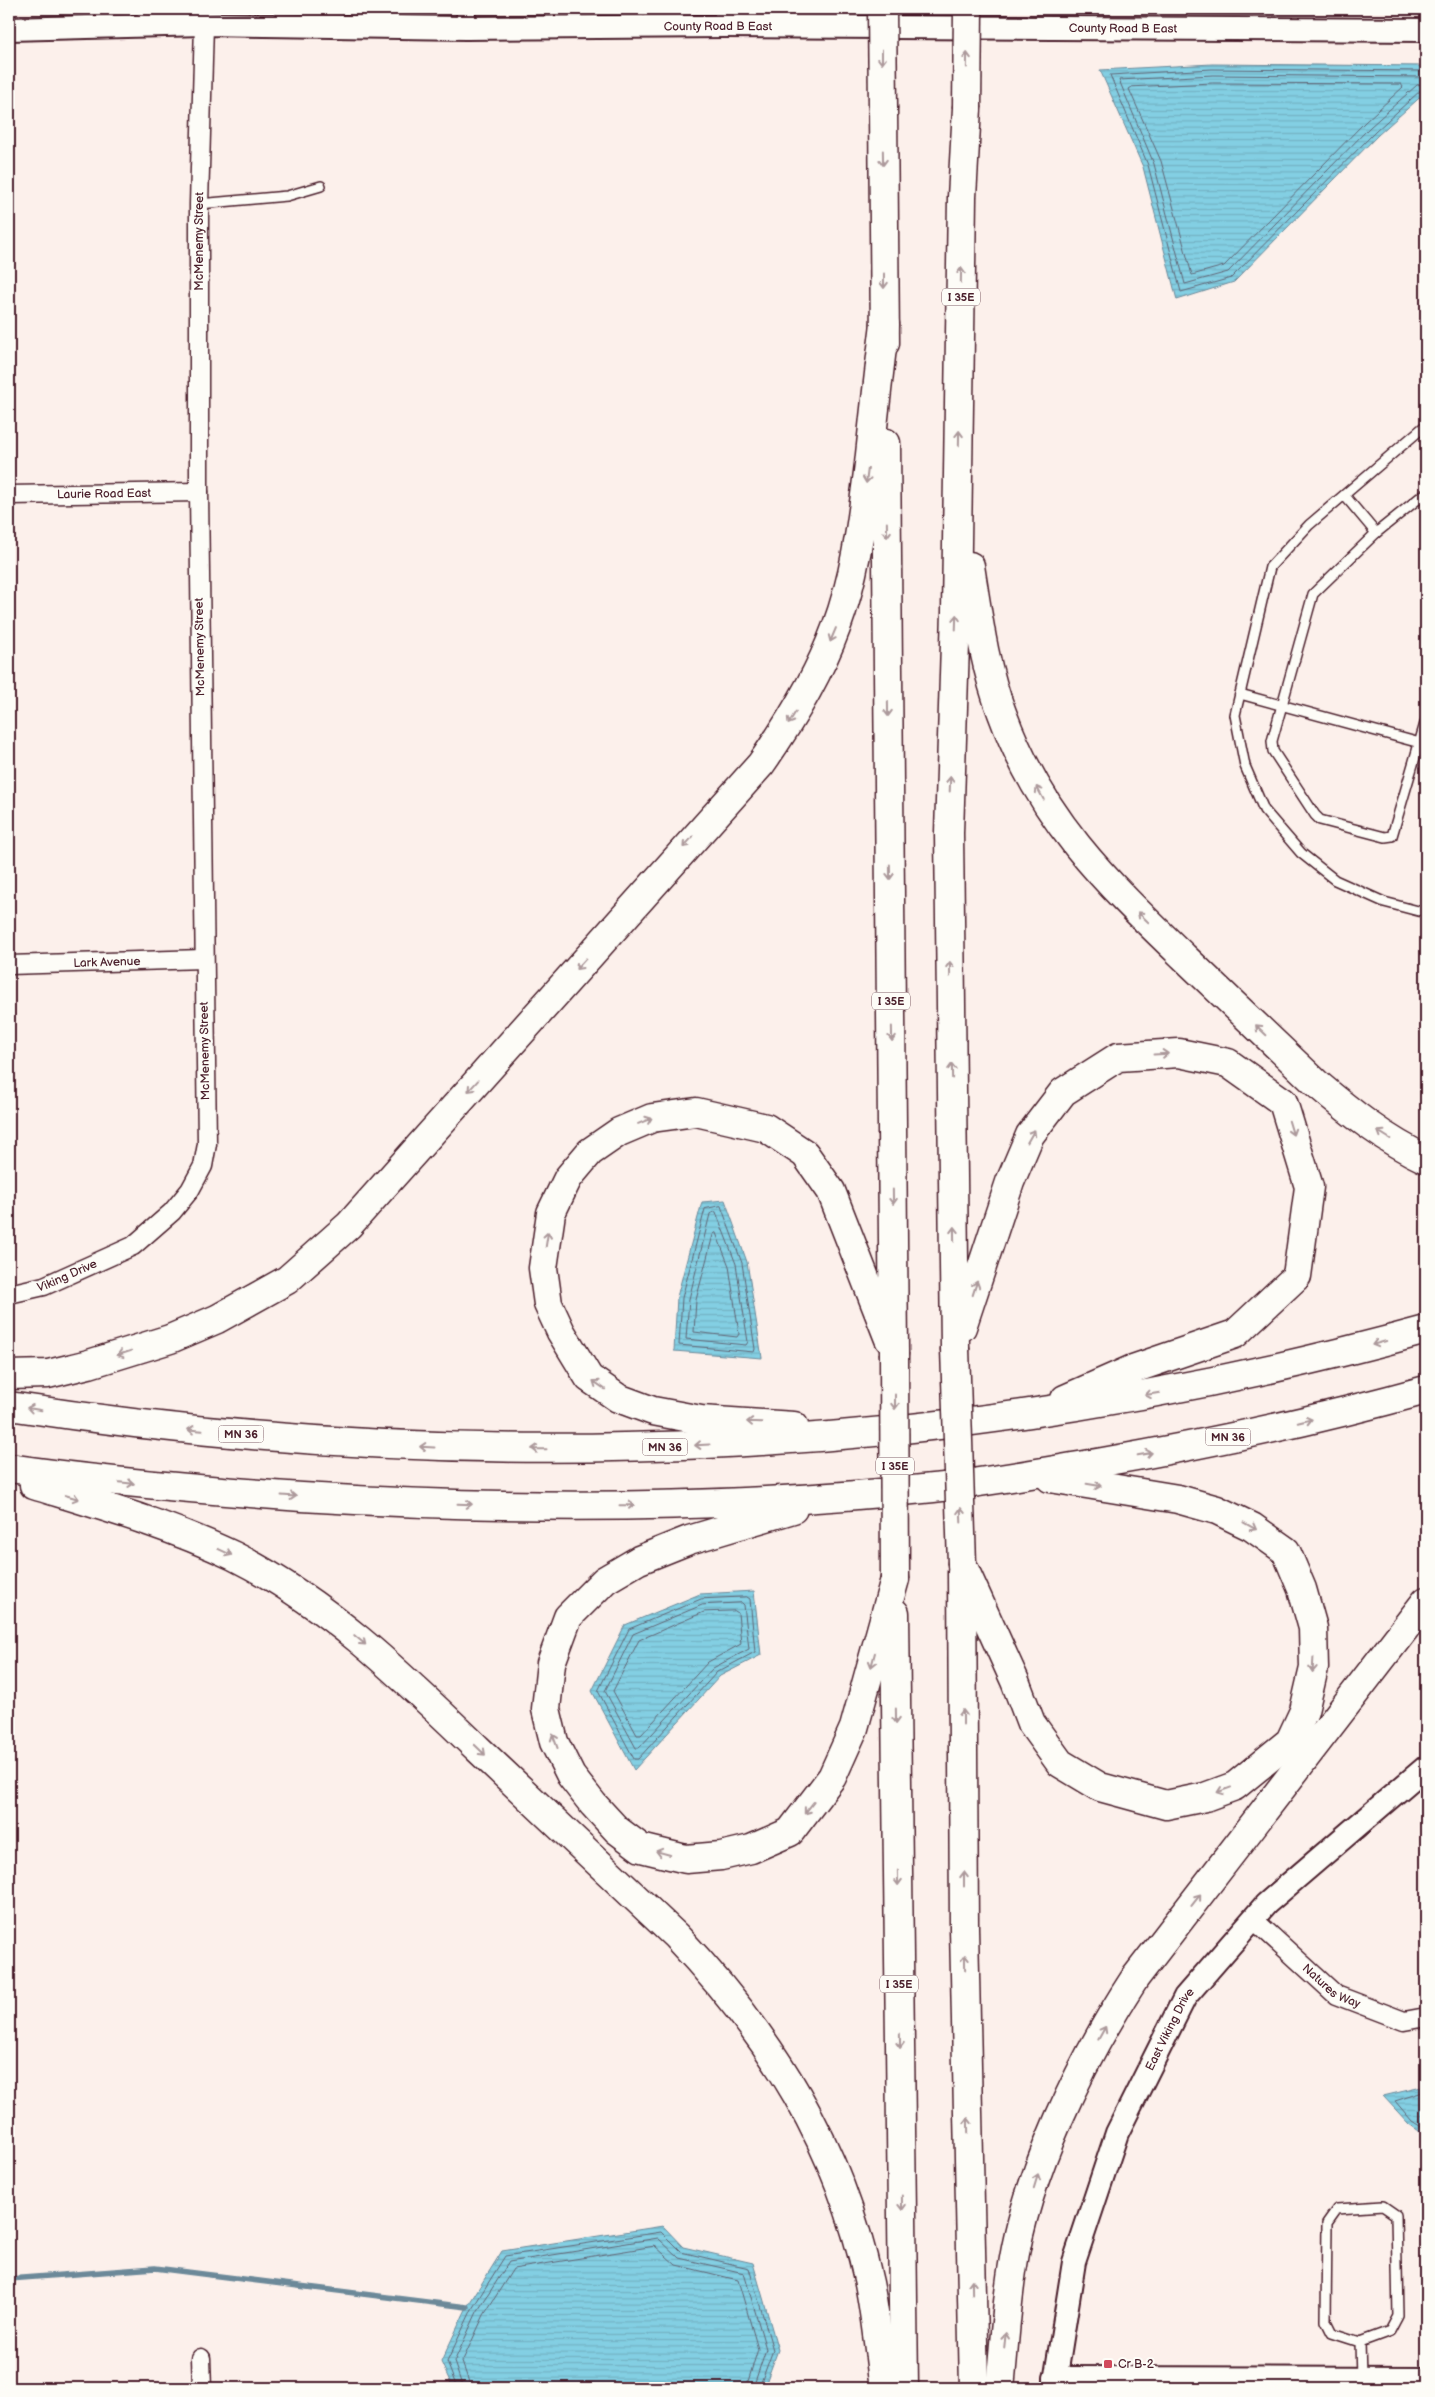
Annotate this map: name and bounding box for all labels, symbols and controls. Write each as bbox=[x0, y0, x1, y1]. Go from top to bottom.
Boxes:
street label: County Road B East bbox=[664, 18, 772, 34]
street label: County Road B East bbox=[1069, 20, 1177, 36]
one-way arrow bbox=[877, 49, 887, 65]
one-way arrow bbox=[962, 52, 972, 68]
one-way arrow bbox=[878, 150, 888, 166]
street label: McMenemy Street bbox=[192, 191, 207, 291]
one-way arrow bbox=[956, 268, 966, 284]
one-way arrow bbox=[879, 273, 889, 289]
road number: I 35E bbox=[942, 288, 980, 306]
one-way arrow bbox=[954, 430, 964, 446]
one-way arrow bbox=[862, 468, 872, 484]
street label: Laurie Road East bbox=[57, 485, 152, 502]
one-way arrow bbox=[882, 522, 892, 538]
street label: McMenemy Street bbox=[192, 597, 208, 696]
one-way arrow bbox=[951, 614, 961, 630]
one-way arrow bbox=[828, 627, 838, 642]
one-way arrow bbox=[884, 701, 893, 717]
one-way arrow bbox=[787, 711, 797, 725]
one-way arrow bbox=[946, 777, 955, 793]
one-way arrow bbox=[1035, 786, 1045, 800]
one-way arrow bbox=[683, 836, 694, 849]
one-way arrow bbox=[885, 864, 895, 880]
one-way arrow bbox=[1137, 911, 1150, 923]
street label: Lark Avenue bbox=[73, 953, 141, 971]
one-way arrow bbox=[575, 957, 586, 970]
one-way arrow bbox=[946, 962, 955, 978]
road number: I 35E bbox=[872, 992, 910, 1009]
street label: McMenemy Street bbox=[197, 1001, 213, 1100]
one-way arrow bbox=[1254, 1024, 1267, 1036]
one-way arrow bbox=[887, 1026, 896, 1042]
one-way arrow bbox=[1153, 1050, 1169, 1059]
one-way arrow bbox=[947, 1063, 957, 1080]
one-way arrow bbox=[467, 1079, 478, 1092]
one-way arrow bbox=[637, 1116, 652, 1126]
one-way arrow bbox=[1286, 1120, 1296, 1136]
one-way arrow bbox=[1026, 1128, 1036, 1143]
one-way arrow bbox=[1377, 1130, 1391, 1140]
one-way arrow bbox=[888, 1188, 898, 1205]
one-way arrow bbox=[949, 1226, 959, 1242]
one-way arrow bbox=[543, 1232, 553, 1248]
street label: Viking Drive bbox=[36, 1256, 99, 1295]
one-way arrow bbox=[971, 1281, 980, 1296]
one-way arrow bbox=[1372, 1339, 1388, 1348]
one-way arrow bbox=[116, 1349, 132, 1359]
one-way arrow bbox=[592, 1380, 606, 1390]
one-way arrow bbox=[1145, 1390, 1161, 1400]
one-way arrow bbox=[890, 1393, 900, 1409]
one-way arrow bbox=[26, 1404, 42, 1414]
one-way arrow bbox=[1296, 1416, 1312, 1425]
one-way arrow bbox=[747, 1418, 763, 1427]
one-way arrow bbox=[187, 1425, 203, 1435]
road number: MN 36 bbox=[218, 1426, 264, 1442]
road number: MN 36 bbox=[1206, 1428, 1250, 1445]
road number: MN 36 bbox=[642, 1438, 688, 1455]
one-way arrow bbox=[694, 1440, 710, 1450]
one-way arrow bbox=[419, 1442, 435, 1451]
one-way arrow bbox=[532, 1444, 548, 1454]
one-way arrow bbox=[1137, 1449, 1153, 1459]
road number: I 35E bbox=[876, 1458, 914, 1474]
one-way arrow bbox=[118, 1478, 134, 1488]
one-way arrow bbox=[1086, 1481, 1102, 1491]
one-way arrow bbox=[280, 1491, 296, 1500]
one-way arrow bbox=[64, 1492, 80, 1502]
one-way arrow bbox=[456, 1499, 473, 1509]
one-way arrow bbox=[619, 1500, 635, 1510]
one-way arrow bbox=[956, 1507, 965, 1523]
one-way arrow bbox=[1242, 1522, 1256, 1532]
one-way arrow bbox=[217, 1548, 232, 1557]
one-way arrow bbox=[354, 1635, 367, 1646]
one-way arrow bbox=[867, 1652, 877, 1668]
one-way arrow bbox=[1309, 1657, 1318, 1673]
one-way arrow bbox=[891, 1707, 901, 1723]
one-way arrow bbox=[958, 1709, 968, 1726]
one-way arrow bbox=[550, 1734, 559, 1749]
one-way arrow bbox=[474, 1744, 487, 1756]
one-way arrow bbox=[1217, 1786, 1233, 1795]
one-way arrow bbox=[803, 1801, 814, 1814]
one-way arrow bbox=[656, 1848, 672, 1858]
one-way arrow bbox=[893, 1870, 903, 1886]
one-way arrow bbox=[959, 1872, 969, 1888]
one-way arrow bbox=[1191, 1893, 1201, 1907]
one-way arrow bbox=[960, 1954, 970, 1970]
street label: Natures Way bbox=[1299, 1961, 1363, 2011]
road number: I 35E bbox=[880, 1976, 918, 1992]
street label: East Viking Drive bbox=[1142, 1984, 1197, 2073]
one-way arrow bbox=[1097, 2025, 1107, 2040]
one-way arrow bbox=[895, 2032, 905, 2048]
one-way arrow bbox=[964, 2117, 973, 2133]
one-way arrow bbox=[1032, 2173, 1042, 2189]
one-way arrow bbox=[897, 2194, 907, 2211]
one-way arrow bbox=[967, 2279, 977, 2296]
one-way arrow bbox=[1000, 2332, 1010, 2348]
place label: Cr B-2 bbox=[1118, 2357, 1154, 2372]
marker: Cr B-2 bbox=[1102, 2358, 1114, 2370]

